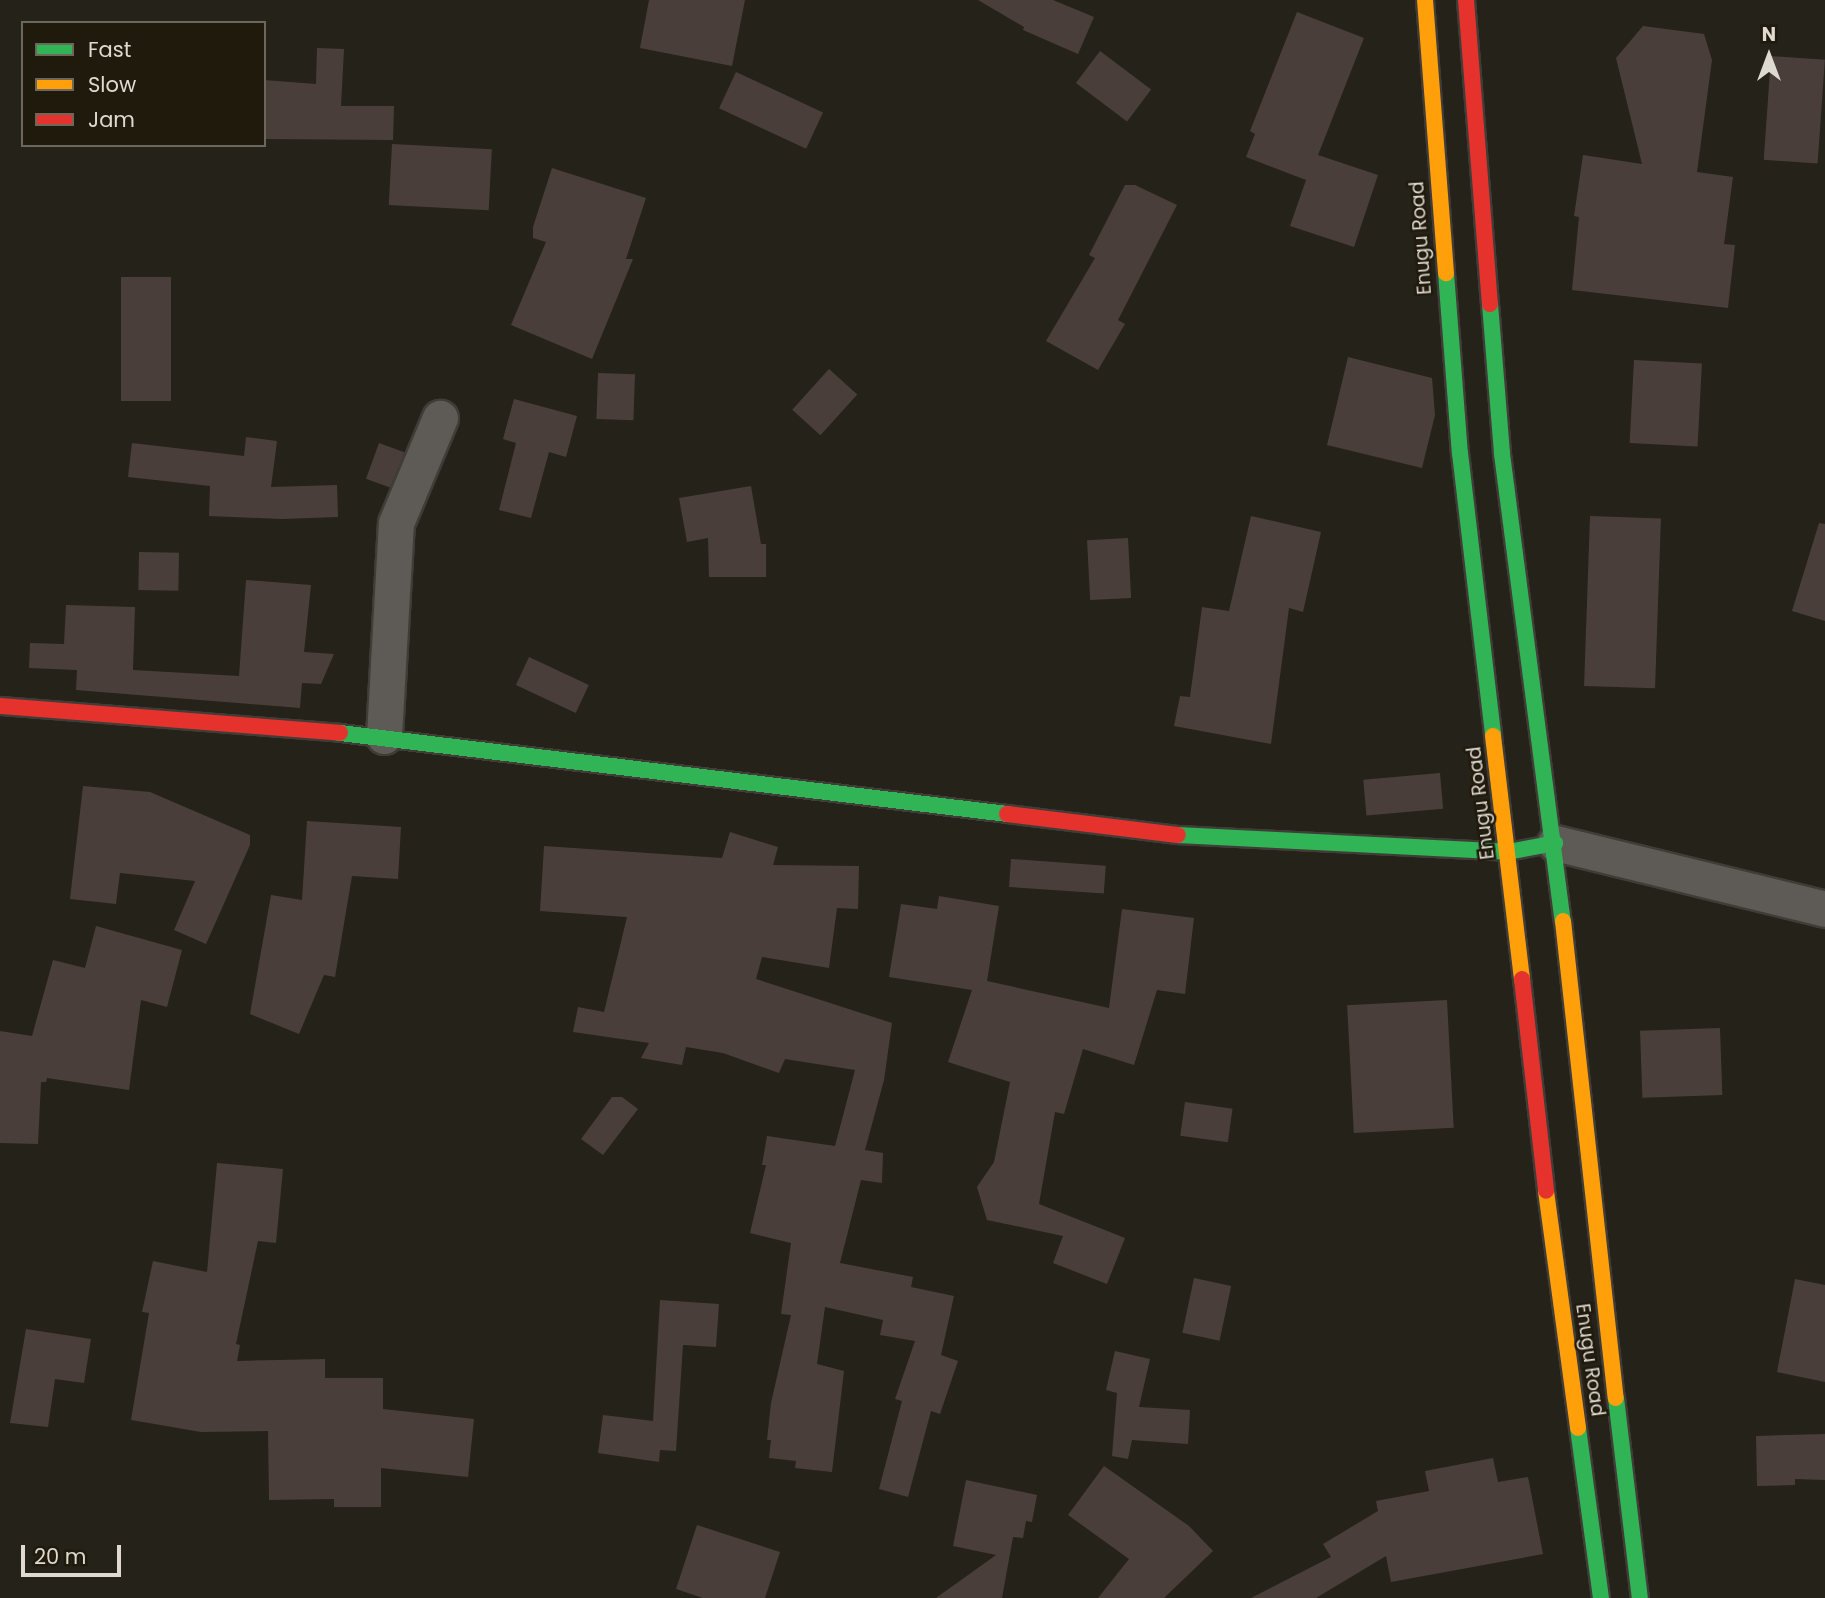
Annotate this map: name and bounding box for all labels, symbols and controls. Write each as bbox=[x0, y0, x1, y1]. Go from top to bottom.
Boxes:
legend bbox=[21, 21, 266, 147]
north arrow bbox=[1734, 21, 1804, 91]
text: N bbox=[1762, 21, 1776, 48]
text: Fast bbox=[88, 35, 131, 64]
text: Slow bbox=[88, 70, 136, 99]
text: Jam bbox=[88, 105, 135, 134]
street label: Enugu Road bbox=[1406, 181, 1436, 295]
street label: Enugu Road bbox=[1463, 745, 1499, 861]
street label: Enugu Road bbox=[1571, 1302, 1609, 1418]
scale bar bbox=[24, 1532, 124, 1576]
text: 20 m bbox=[34, 1542, 87, 1571]

